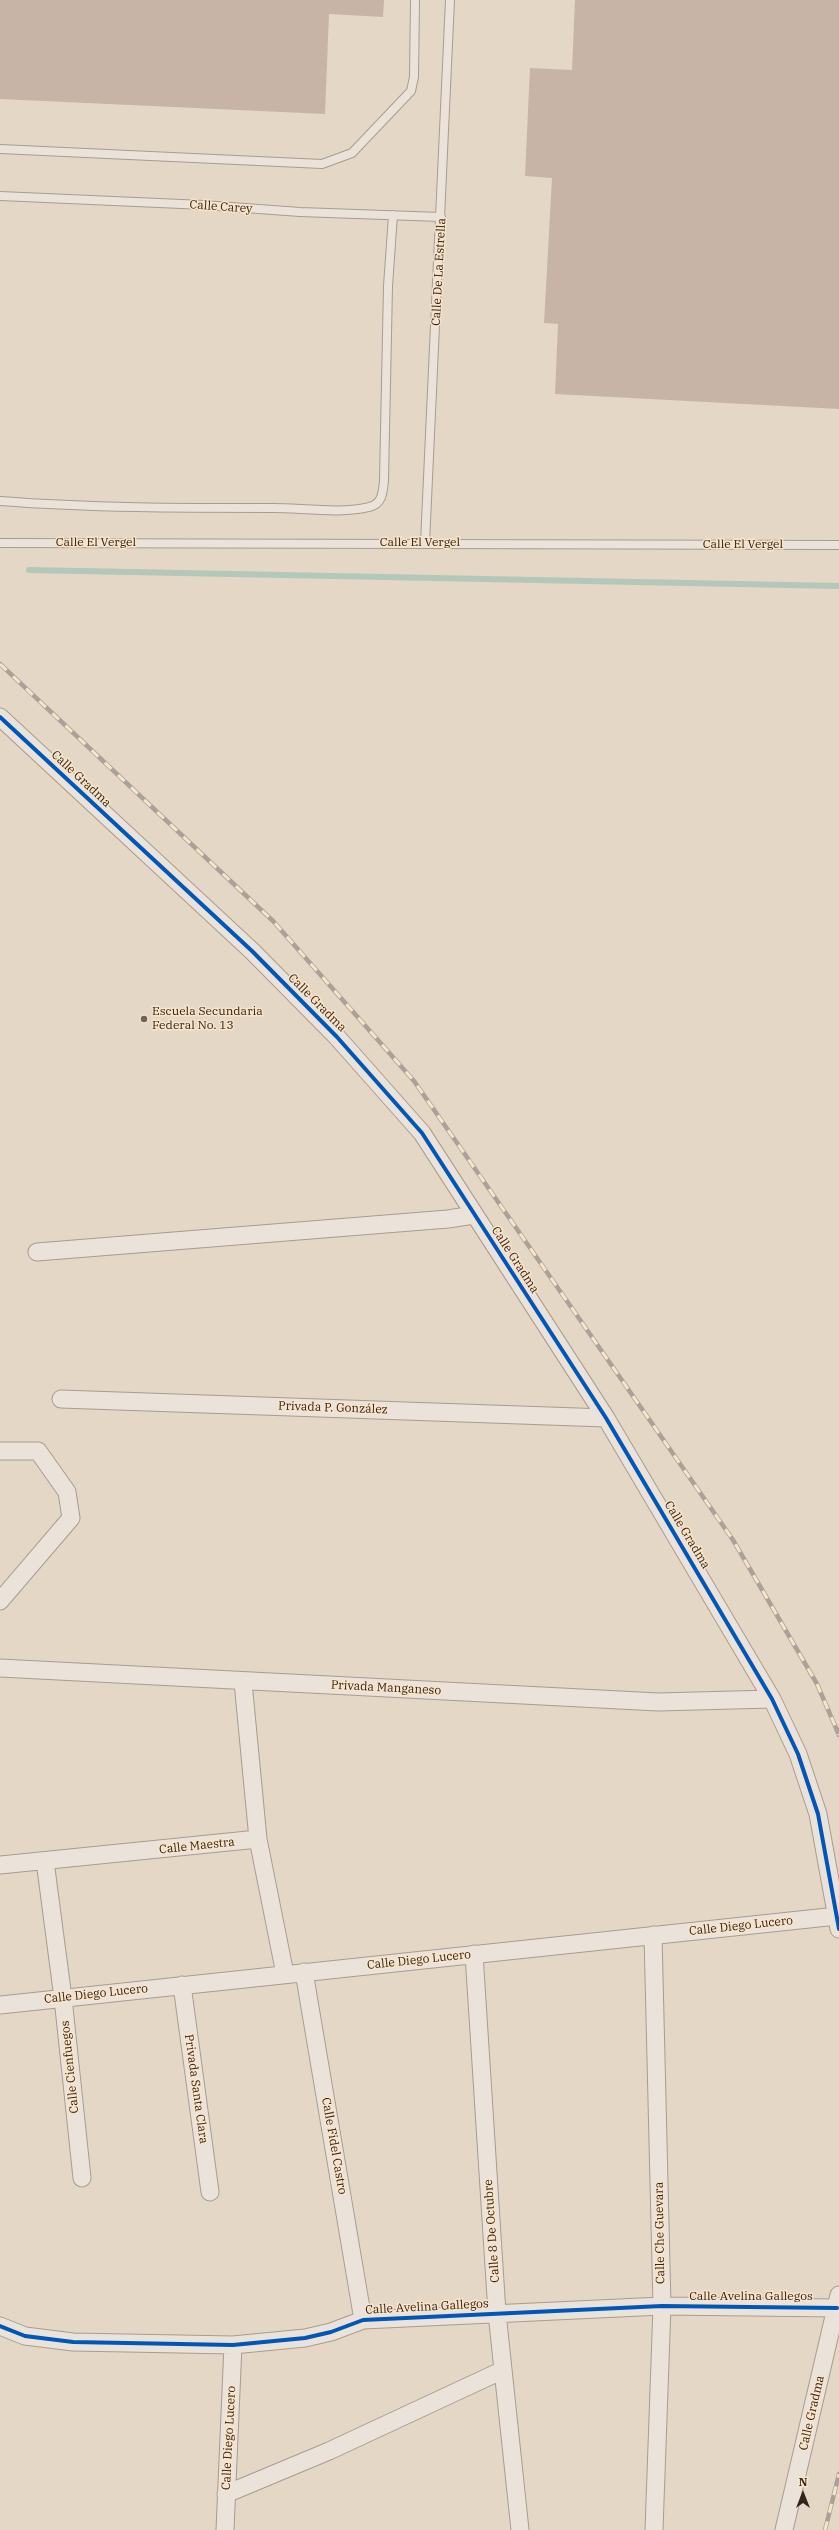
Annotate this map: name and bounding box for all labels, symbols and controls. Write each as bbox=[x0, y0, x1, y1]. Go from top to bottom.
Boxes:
street label: Calle Carey bbox=[189, 198, 253, 216]
street label: Calle De La Estrella bbox=[429, 218, 449, 326]
street label: Calle El Vergel bbox=[56, 536, 136, 550]
street label: Calle El Vergel bbox=[380, 536, 460, 550]
street label: Calle El Vergel bbox=[703, 538, 783, 552]
street label: Calle Gradma bbox=[48, 748, 114, 810]
street label: Calle Gradma bbox=[285, 971, 349, 1035]
place label: Escuela Secundaria Federal No. 13 bbox=[152, 1005, 263, 1033]
marker: Escuela Secundaria Federal No. 13 bbox=[139, 1014, 149, 1024]
street label: Calle Gradma bbox=[488, 1224, 542, 1296]
street label: Privada P. González bbox=[278, 1399, 388, 1417]
street label: Calle Gradma bbox=[661, 1499, 713, 1571]
street label: Privada Manganeso bbox=[331, 1678, 441, 1698]
street label: Calle Maestra bbox=[158, 1835, 236, 1857]
street label: Calle Diego Lucero bbox=[688, 1913, 794, 1939]
street label: Calle Diego Lucero bbox=[366, 1947, 472, 1973]
street label: Calle Diego Lucero bbox=[43, 1981, 149, 2007]
street label: Calle Cienfuegos bbox=[58, 2020, 82, 2114]
street label: Privada Santa Clara bbox=[181, 2033, 211, 2145]
street label: Calle Fidel Castro bbox=[318, 2096, 350, 2196]
street label: Calle 8 De Octubre bbox=[481, 2179, 503, 2283]
street label: Calle Che Guevara bbox=[652, 2182, 668, 2284]
street label: Calle Avelina Gallegos bbox=[689, 2290, 813, 2304]
street label: Calle Avelina Gallegos bbox=[365, 2297, 489, 2317]
street label: Calle Gradma bbox=[796, 2374, 828, 2452]
street label: Calle Diego Lucero bbox=[219, 2386, 239, 2490]
north arrow bbox=[783, 2474, 823, 2514]
text: N bbox=[799, 2475, 807, 2489]

